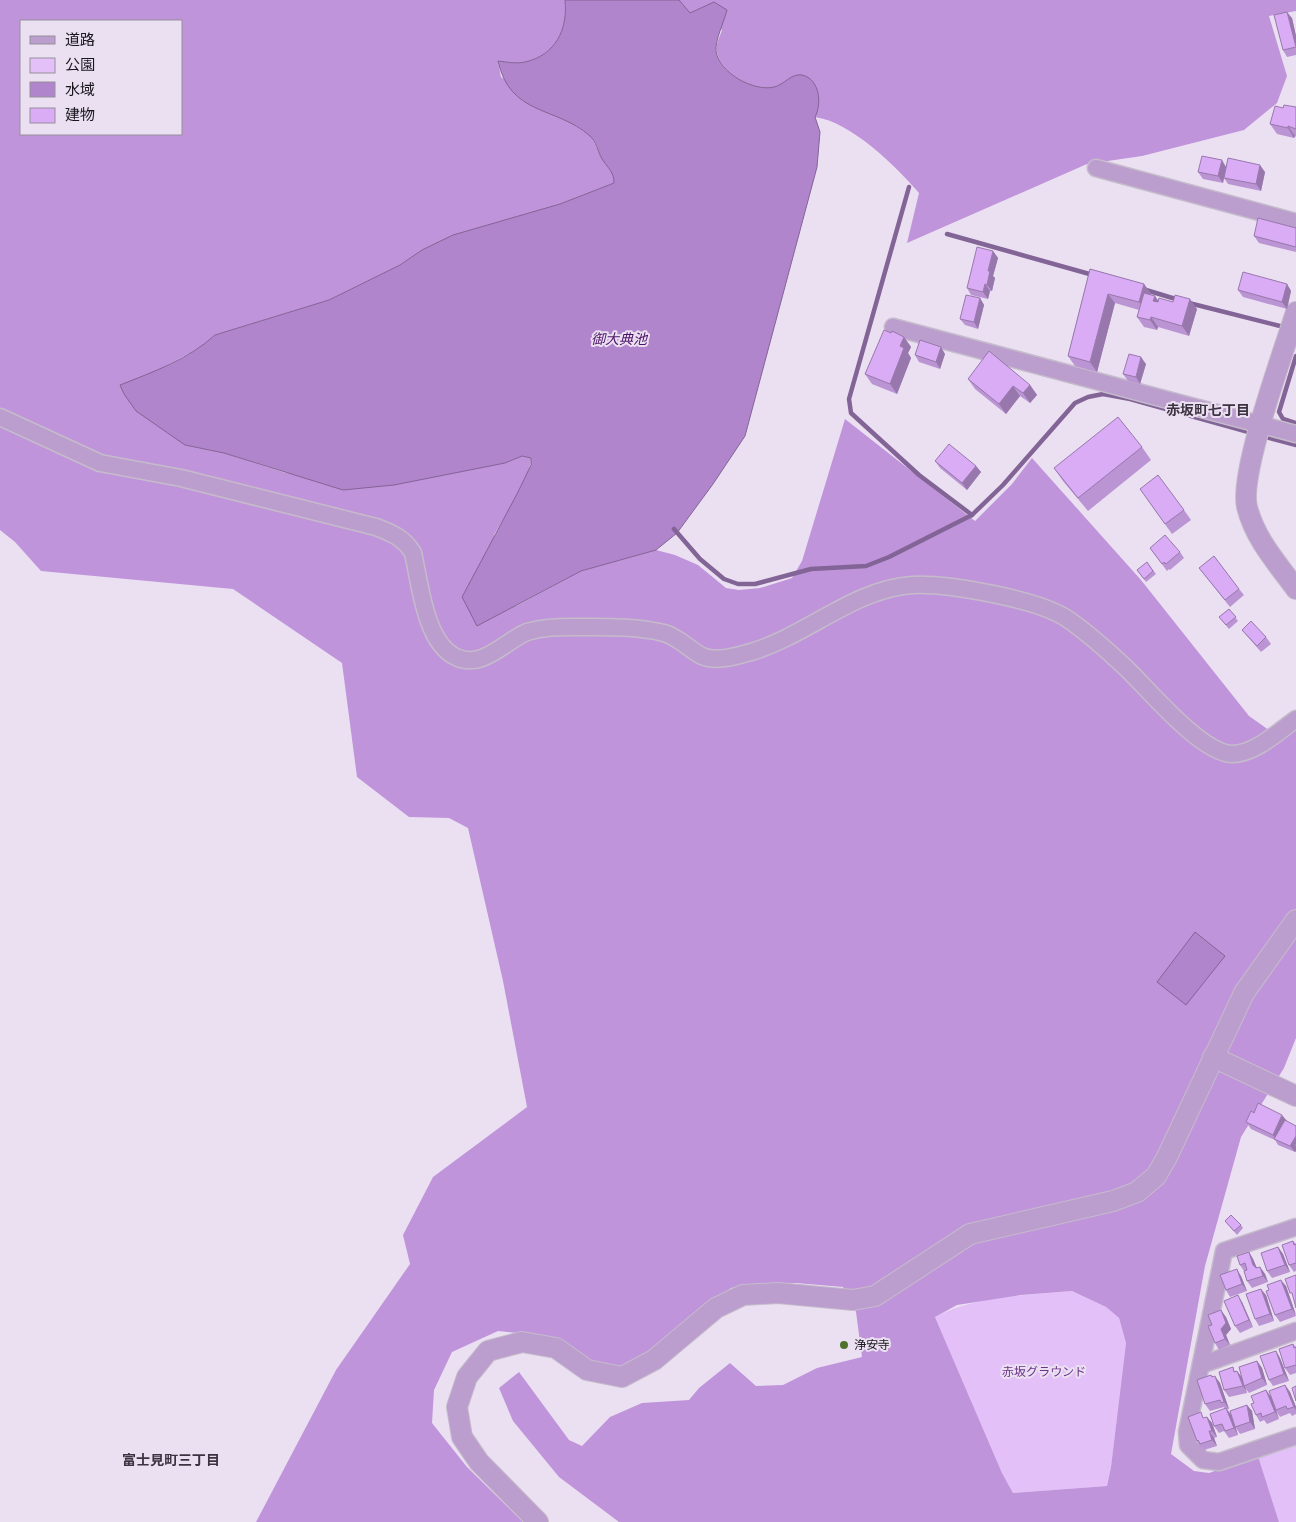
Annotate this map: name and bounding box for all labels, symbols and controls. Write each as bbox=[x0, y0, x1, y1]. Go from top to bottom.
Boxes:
legend bbox=[20, 20, 182, 135]
text: 道路 bbox=[65, 30, 95, 49]
text: 公園 bbox=[65, 55, 95, 74]
text: 水域 bbox=[65, 80, 95, 99]
text: 建物 bbox=[65, 105, 95, 124]
water label: 御大典池 bbox=[591, 330, 649, 348]
district label: 赤坂町七丁目 bbox=[1166, 401, 1250, 419]
place label: 浄安寺 bbox=[854, 1337, 890, 1352]
marker: 浄安寺 bbox=[838, 1339, 850, 1351]
park label: 赤坂グラウンド bbox=[1002, 1364, 1086, 1379]
district label: 富士見町三丁目 bbox=[122, 1451, 220, 1469]

